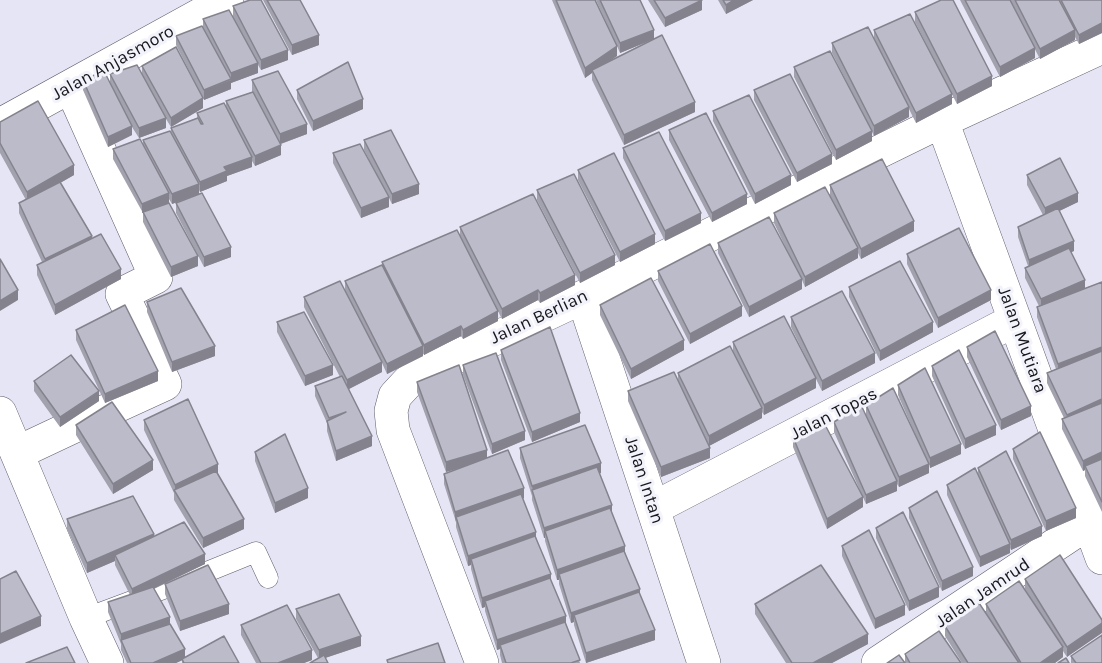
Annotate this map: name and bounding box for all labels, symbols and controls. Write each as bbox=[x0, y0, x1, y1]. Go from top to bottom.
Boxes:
street label: Jalan Anjasmoro bbox=[48, 20, 178, 106]
street label: Jalan Mutiara bbox=[993, 284, 1051, 396]
street label: Jalan Berlian bbox=[487, 285, 591, 349]
street label: Jalan Topas bbox=[787, 383, 881, 445]
street label: Jalan Intan bbox=[620, 434, 668, 526]
street label: Jalan Jamrud bbox=[932, 553, 1034, 633]

